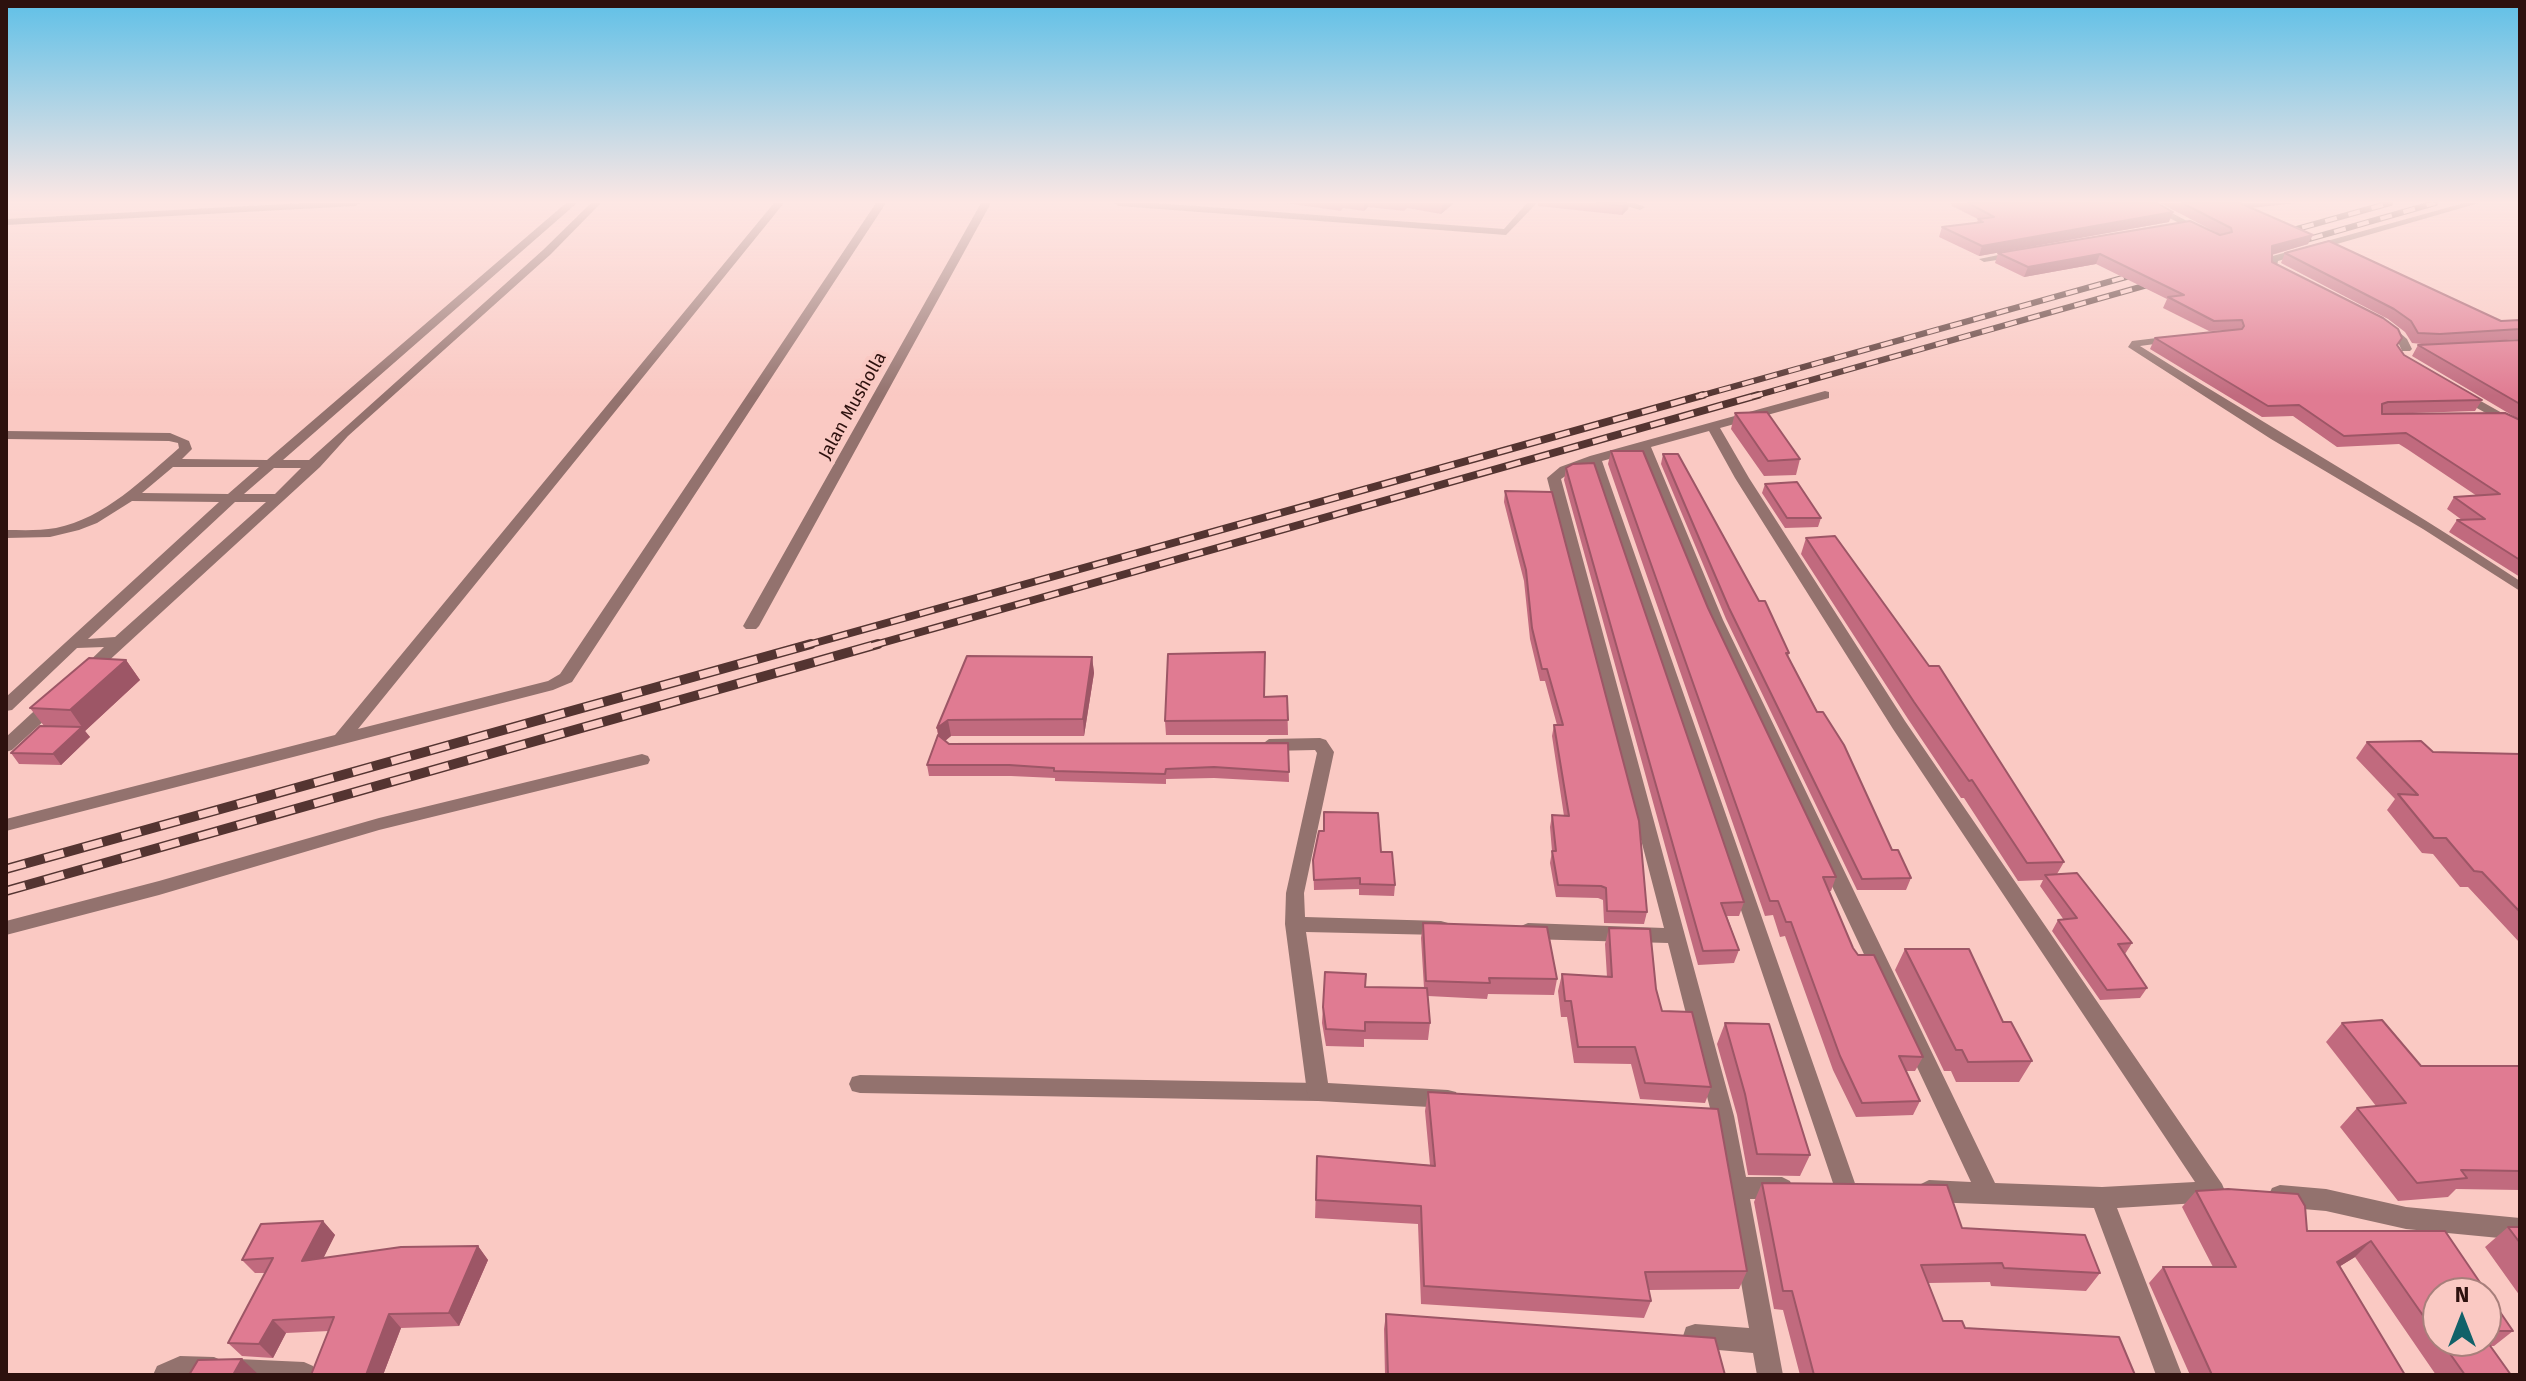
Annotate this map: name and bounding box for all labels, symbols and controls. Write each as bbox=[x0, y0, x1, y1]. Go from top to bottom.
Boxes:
street label: Jalan Musholla bbox=[815, 348, 891, 464]
north arrow bbox=[2422, 1277, 2502, 1357]
text: N bbox=[2455, 1281, 2469, 1308]

